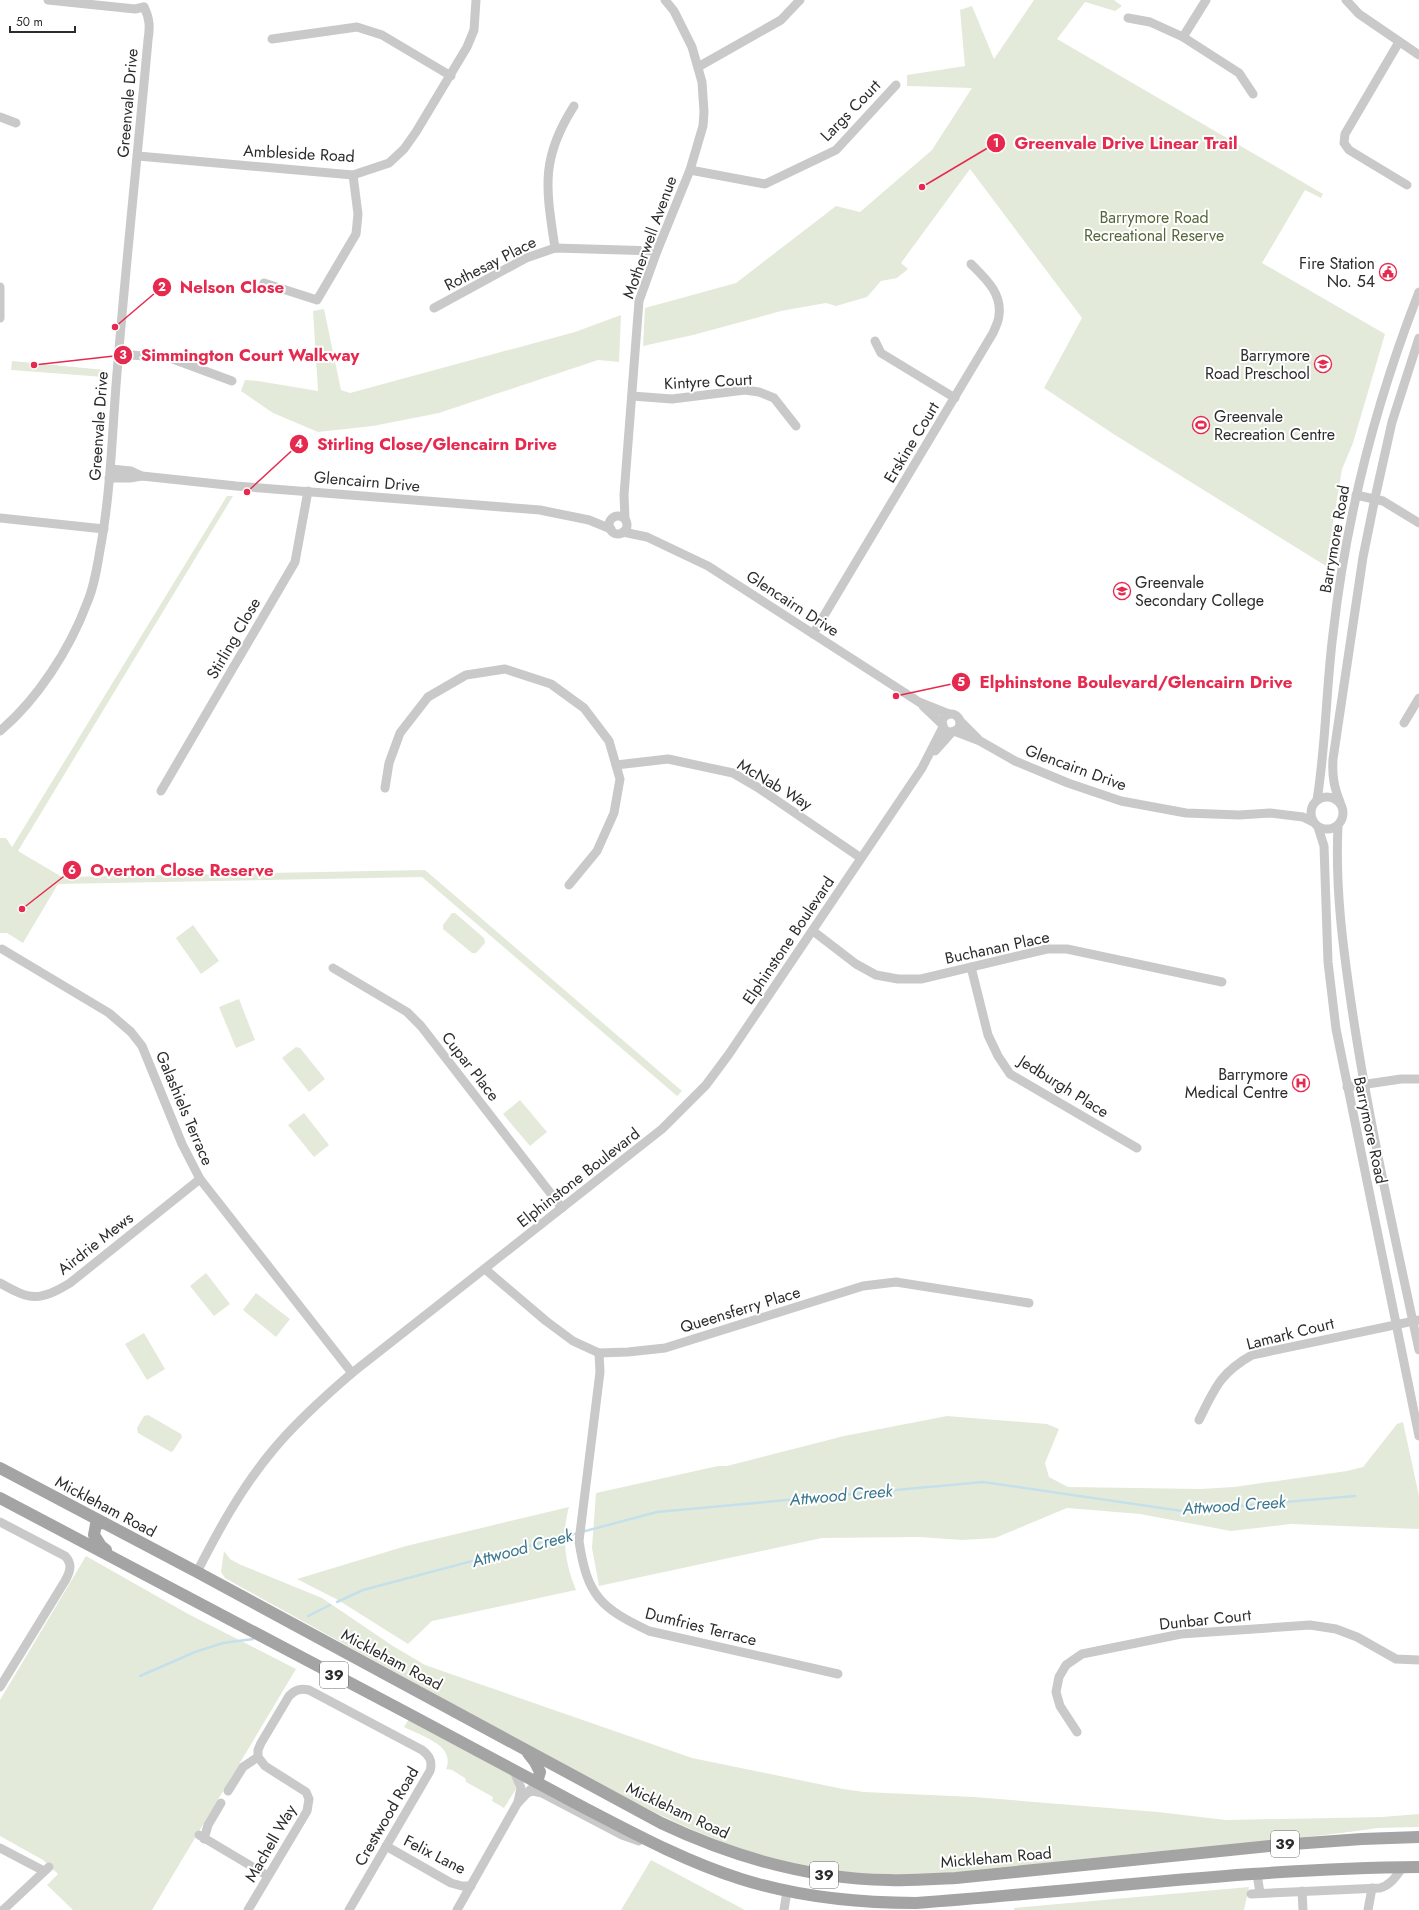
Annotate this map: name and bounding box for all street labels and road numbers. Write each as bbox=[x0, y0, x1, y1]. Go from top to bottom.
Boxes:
street label: Greenvale Drive bbox=[111, 48, 144, 159]
street label: Largs Court bbox=[815, 74, 886, 146]
street label: Ambleside Road bbox=[243, 139, 355, 168]
street label: Motherwell Avenue bbox=[617, 173, 682, 302]
street label: Rothesay Place bbox=[440, 230, 540, 296]
street label: Kintyre Court bbox=[663, 368, 753, 395]
street label: Greenvale Drive bbox=[83, 371, 114, 481]
street label: Erskine Court bbox=[878, 397, 945, 487]
street label: Glencairn Drive bbox=[313, 465, 421, 498]
street label: Barrymore Road bbox=[1314, 483, 1355, 595]
street label: Glencairn Drive bbox=[742, 565, 844, 642]
street label: Stirling Close bbox=[201, 593, 266, 683]
street label: Glencairn Drive bbox=[1022, 738, 1130, 796]
street label: McNab Way bbox=[733, 753, 817, 816]
street label: Elphinstone Boulevard bbox=[737, 872, 840, 1009]
street label: Buchanan Place bbox=[943, 925, 1052, 970]
street label: Cupar Place bbox=[436, 1027, 505, 1106]
street label: Galashiels Terrace bbox=[150, 1047, 219, 1169]
street label: Jedburgh Place bbox=[1013, 1048, 1113, 1123]
street label: Barrymore Road bbox=[1348, 1074, 1393, 1186]
street label: Elphinstone Boulevard bbox=[512, 1122, 645, 1233]
street label: Airdrie Mews bbox=[53, 1207, 138, 1280]
street label: Queensferry Place bbox=[677, 1280, 803, 1339]
street label: Lamark Court bbox=[1244, 1311, 1337, 1356]
street label: Mickleham Road bbox=[51, 1470, 160, 1543]
street label: Dumfries Terrace bbox=[643, 1602, 759, 1651]
street label: Dunbar Court bbox=[1158, 1603, 1252, 1636]
street label: Mickleham Road bbox=[337, 1623, 446, 1696]
road number: 39 bbox=[320, 1662, 348, 1688]
street label: Crestwood Road bbox=[349, 1762, 424, 1870]
street label: Mickleham Road bbox=[622, 1776, 733, 1844]
street label: Machell Way bbox=[239, 1799, 302, 1886]
street label: Felix Lane bbox=[400, 1829, 470, 1880]
road number: 39 bbox=[1271, 1831, 1299, 1857]
street label: Mickleham Road bbox=[939, 1841, 1053, 1874]
road number: 39 bbox=[810, 1862, 838, 1888]

